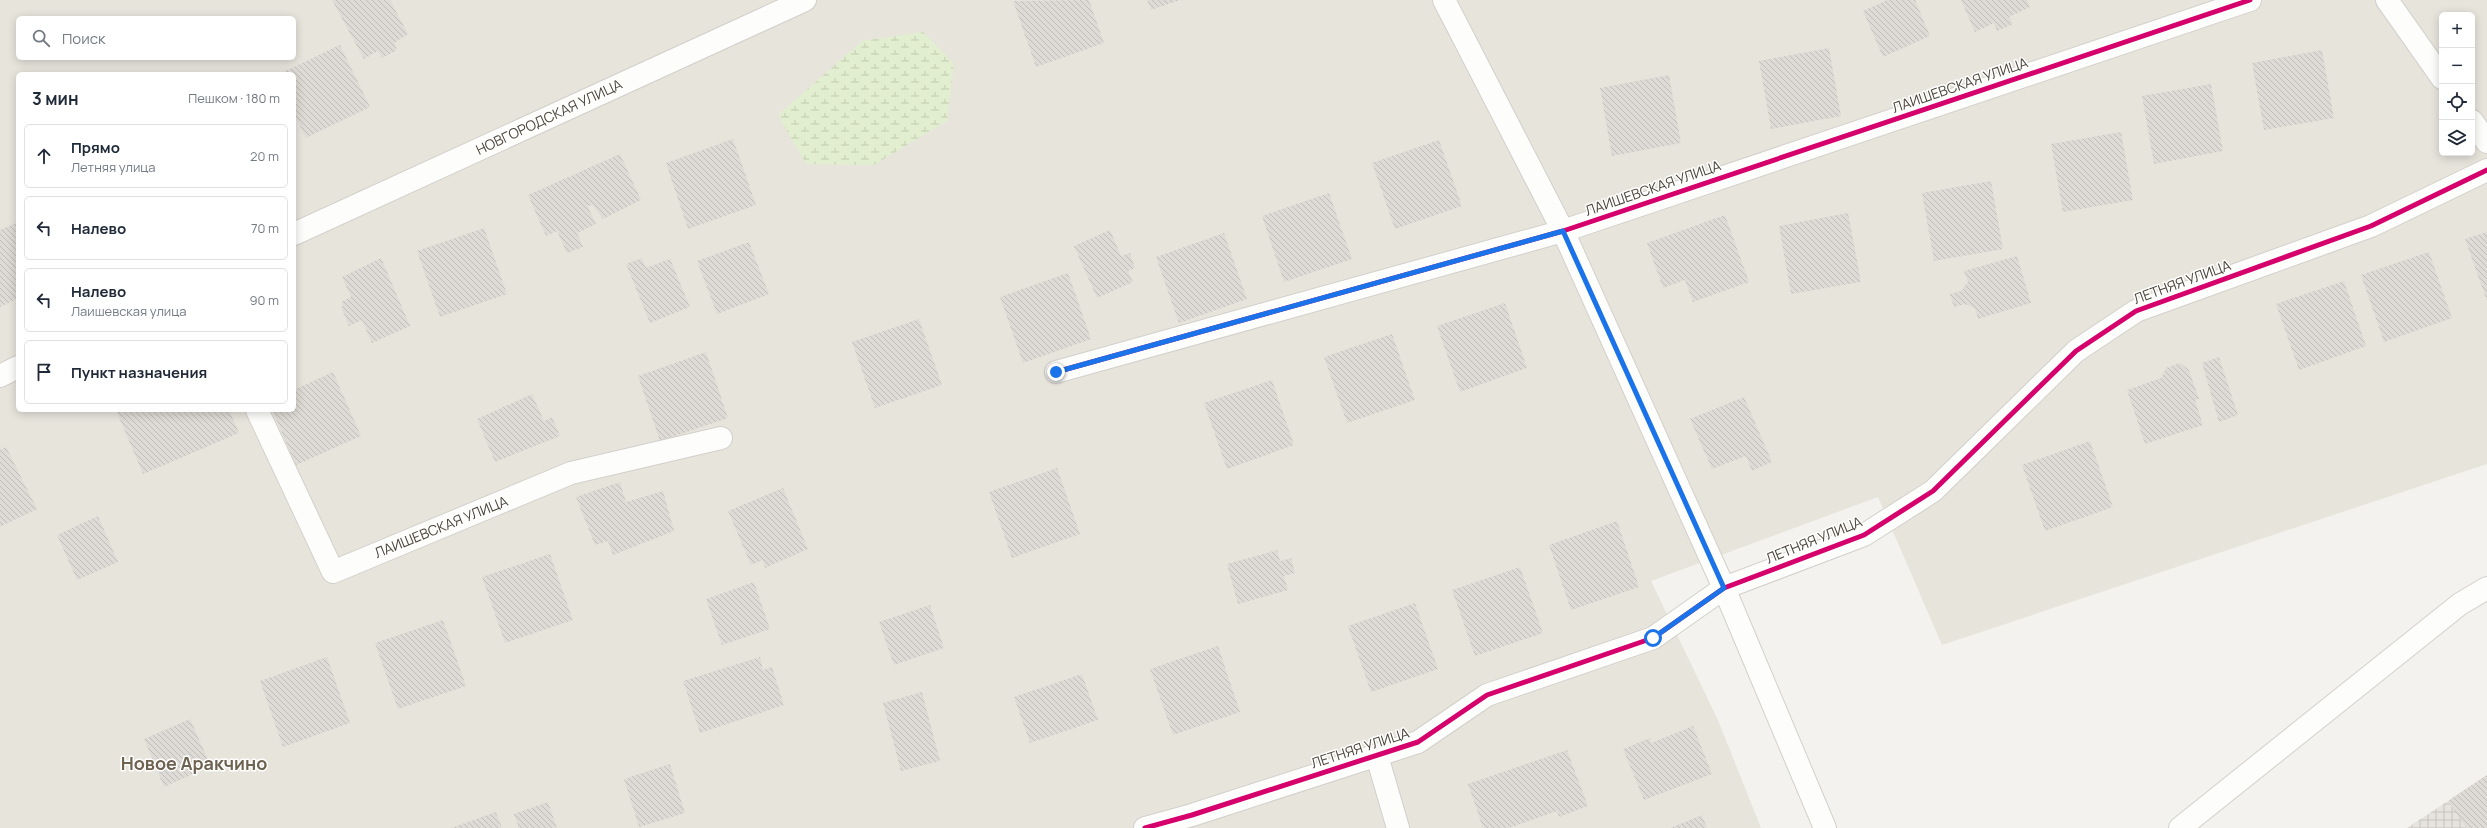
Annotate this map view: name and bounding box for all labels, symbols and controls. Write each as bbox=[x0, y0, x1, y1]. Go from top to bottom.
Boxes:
map controls bbox=[2439, 12, 2475, 156]
button: + bbox=[2439, 12, 2475, 48]
search box bbox=[16, 16, 296, 60]
icon: search bbox=[30, 27, 52, 49]
text: Поиск bbox=[62, 28, 106, 49]
button: − bbox=[2439, 48, 2475, 84]
street label: ЛАИШЕВСКАЯ УЛИЦА bbox=[1889, 52, 2030, 117]
street label: НОВГОРОДСКАЯ УЛИЦА bbox=[473, 74, 625, 159]
button: locate bbox=[2439, 84, 2475, 120]
text: 3 мин bbox=[32, 87, 79, 110]
text: Пешком · 180 m bbox=[188, 89, 280, 107]
button: layers bbox=[2439, 120, 2475, 156]
text: Прямо bbox=[71, 137, 120, 158]
icon: ahead bbox=[33, 145, 55, 167]
text: 20 m bbox=[250, 147, 279, 165]
street label: ЛАИШЕВСКАЯ УЛИЦА bbox=[1582, 155, 1723, 220]
text: Летняя улица bbox=[71, 158, 156, 176]
icon: left bbox=[33, 217, 55, 239]
text: Налево bbox=[71, 218, 126, 239]
text: 70 m bbox=[251, 219, 279, 237]
street label: ЛЕТНЯЯ УЛИЦА bbox=[2131, 255, 2233, 308]
text: Налево bbox=[71, 281, 126, 302]
icon: left bbox=[33, 289, 55, 311]
text: 90 m bbox=[249, 291, 279, 309]
text: Лаишевская улица bbox=[71, 302, 187, 320]
icon: arrive bbox=[33, 361, 55, 383]
text: Пункт назначения bbox=[71, 362, 207, 383]
route end bbox=[1047, 363, 1065, 381]
street label: ЛАИШЕВСКАЯ УЛИЦА bbox=[371, 491, 510, 562]
street label: ЛЕТНЯЯ УЛИЦА bbox=[1763, 512, 1865, 567]
route start bbox=[1644, 629, 1662, 647]
street label: ЛЕТНЯЯ УЛИЦА bbox=[1308, 723, 1411, 772]
district label: Новое Аракчино bbox=[121, 751, 267, 775]

